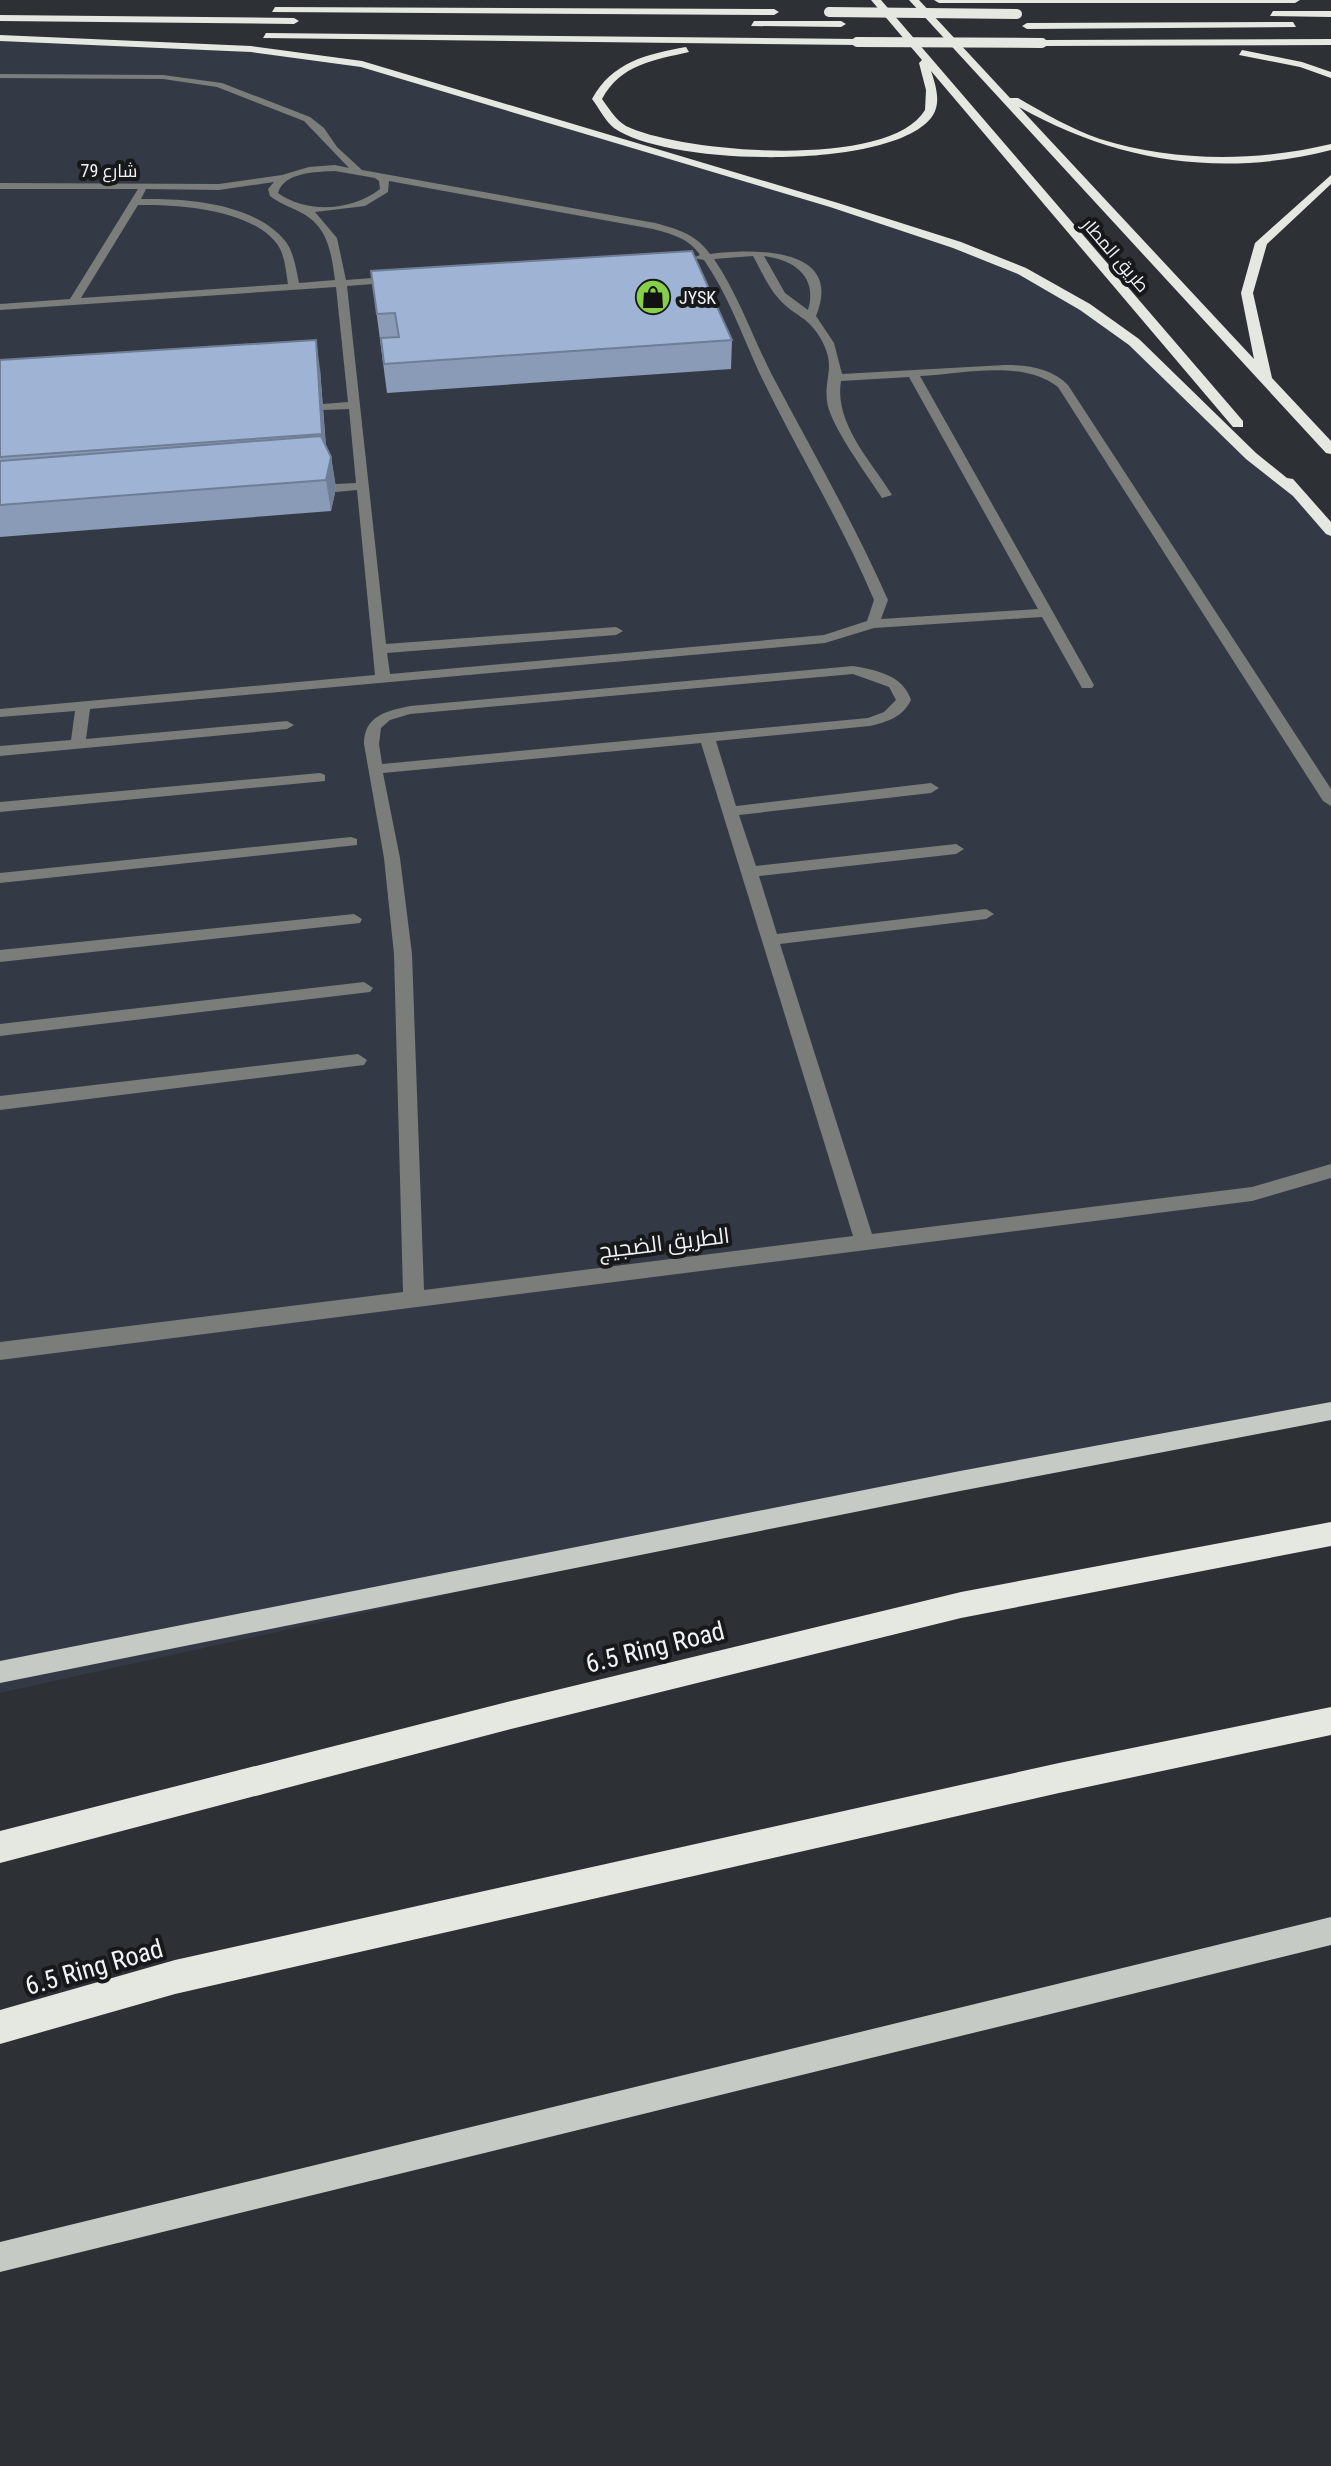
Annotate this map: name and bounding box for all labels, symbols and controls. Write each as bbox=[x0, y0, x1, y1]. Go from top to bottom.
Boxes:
street label: شارع 79 bbox=[81, 160, 137, 183]
street label: طريق المطار bbox=[1076, 213, 1154, 297]
shop icon: JYSK bbox=[634, 278, 672, 316]
place label: JYSK bbox=[679, 287, 716, 308]
street label: الطريق الضجيج bbox=[597, 1223, 731, 1265]
street label: 6.5 Ring Road bbox=[583, 1615, 727, 1679]
street label: 6.5 Ring Road bbox=[22, 1933, 166, 2001]

